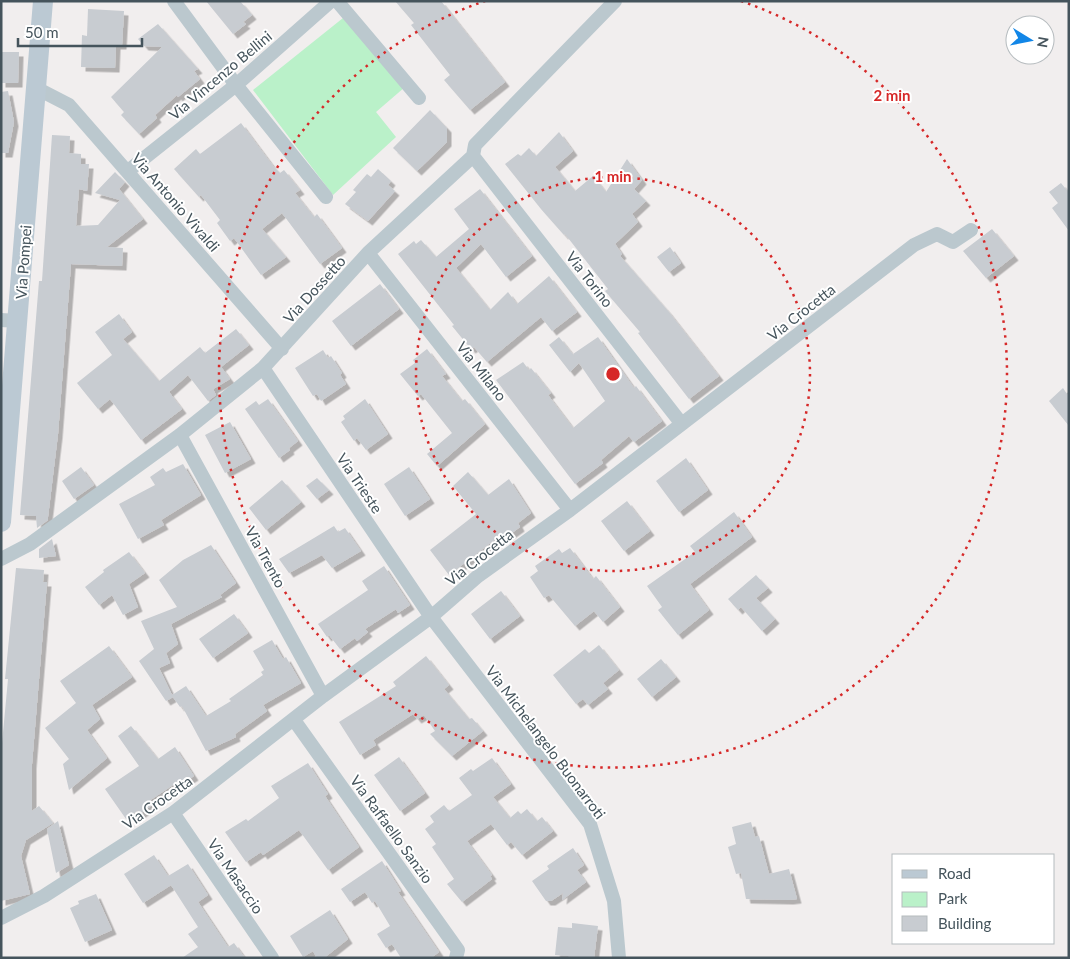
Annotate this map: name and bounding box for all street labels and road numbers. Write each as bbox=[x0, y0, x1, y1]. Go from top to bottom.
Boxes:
street label: Via Vincenzo Bellini bbox=[165, 27, 275, 123]
street label: Via Antonio Vivaldi bbox=[128, 149, 224, 255]
street label: Via Pompei bbox=[11, 224, 35, 300]
street label: Via Torino bbox=[563, 247, 617, 311]
street label: Via Dossetto bbox=[279, 252, 349, 326]
street label: Via Crocetta bbox=[763, 280, 839, 344]
street label: Via Milano bbox=[453, 338, 511, 404]
street label: Via Trieste bbox=[333, 450, 387, 517]
street label: Via Trento bbox=[242, 523, 290, 591]
street label: Via Crocetta bbox=[441, 525, 517, 589]
street label: Via Michelangelo Buonarroti bbox=[482, 662, 610, 822]
street label: Via Crocetta bbox=[119, 771, 195, 833]
street label: Via Raffaello Sanzio bbox=[347, 771, 437, 887]
street label: Via Masaccio bbox=[204, 835, 268, 917]

